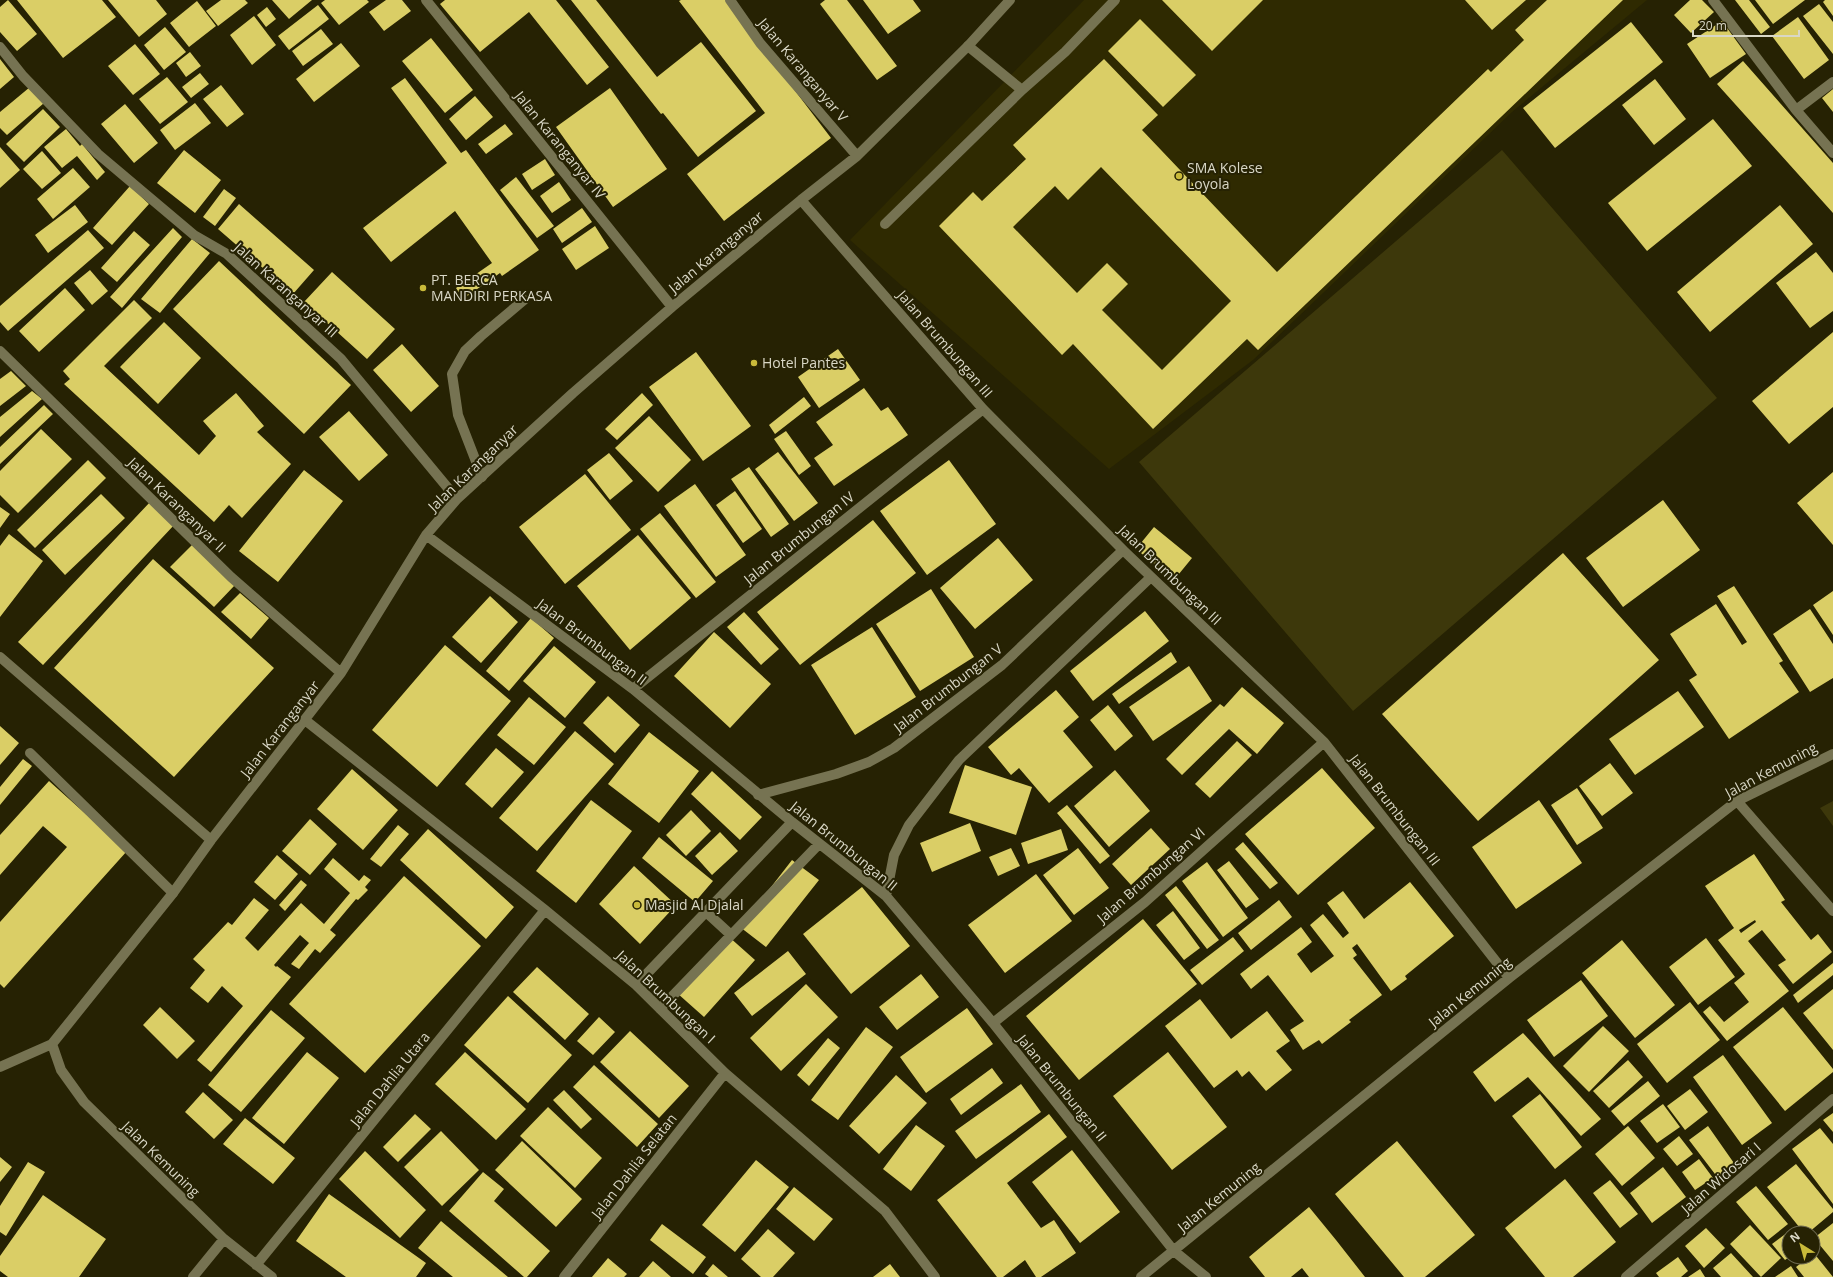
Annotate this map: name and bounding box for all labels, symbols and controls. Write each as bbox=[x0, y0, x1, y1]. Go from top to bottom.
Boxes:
street label: Jalan Karanganyar V bbox=[753, 12, 853, 126]
scale bar bbox=[1693, 12, 1799, 38]
text: 20 m bbox=[1699, 17, 1727, 34]
street label: Jalan Karanganyar IV bbox=[510, 85, 610, 203]
place label: SMA Kolese Loyola bbox=[1187, 158, 1263, 193]
marker: SMA Kolese Loyola bbox=[1174, 171, 1184, 181]
street label: Jalan Karanganyar bbox=[663, 206, 767, 298]
street label: Jalan Karanganyar III bbox=[229, 237, 342, 341]
place label: PT. BERCA MANDIRI PERKASA bbox=[431, 270, 552, 305]
marker: PT. BERCA MANDIRI PERKASA bbox=[418, 283, 428, 293]
street label: Jalan Brumbungan III bbox=[892, 284, 997, 401]
place label: Hotel Pantes bbox=[762, 353, 845, 372]
marker: Hotel Pantes bbox=[749, 358, 759, 368]
street label: Jalan Karanganyar bbox=[422, 420, 522, 517]
street label: Jalan Karanganyar II bbox=[123, 451, 231, 556]
street label: Jalan Brumbungan IV bbox=[738, 487, 858, 589]
street label: Jalan Brumbungan III bbox=[1113, 519, 1226, 629]
street label: Jalan Brumbungan II bbox=[532, 593, 651, 689]
street label: Jalan Brumbungan V bbox=[888, 639, 1006, 737]
street label: Jalan Karanganyar bbox=[235, 676, 324, 783]
street label: Jalan Kemuning bbox=[1720, 737, 1820, 803]
street label: Jalan Brumbungan III bbox=[1345, 748, 1445, 869]
street label: Jalan Brumbungan II bbox=[785, 795, 902, 895]
street label: Jalan Brumbungan VI bbox=[1091, 823, 1209, 928]
place label: Masjid Al Djalal bbox=[645, 895, 744, 914]
marker: Masjid Al Djalal bbox=[632, 900, 642, 910]
street label: Jalan Brumbungan I bbox=[611, 944, 720, 1047]
street label: Jalan Kemuning bbox=[1423, 952, 1515, 1032]
street label: Jalan Dahlia Utara bbox=[344, 1027, 434, 1132]
street label: Jalan Brumbungan II bbox=[1012, 1029, 1111, 1145]
street label: Jalan Dahlia Selatan bbox=[585, 1109, 681, 1224]
street label: Jalan Kemuning bbox=[117, 1115, 205, 1201]
street label: Jalan Widosari I bbox=[1675, 1138, 1765, 1219]
street label: Jalan Kemuning bbox=[1172, 1157, 1264, 1237]
north arrow bbox=[1781, 1225, 1821, 1265]
text: N bbox=[1787, 1228, 1803, 1245]

